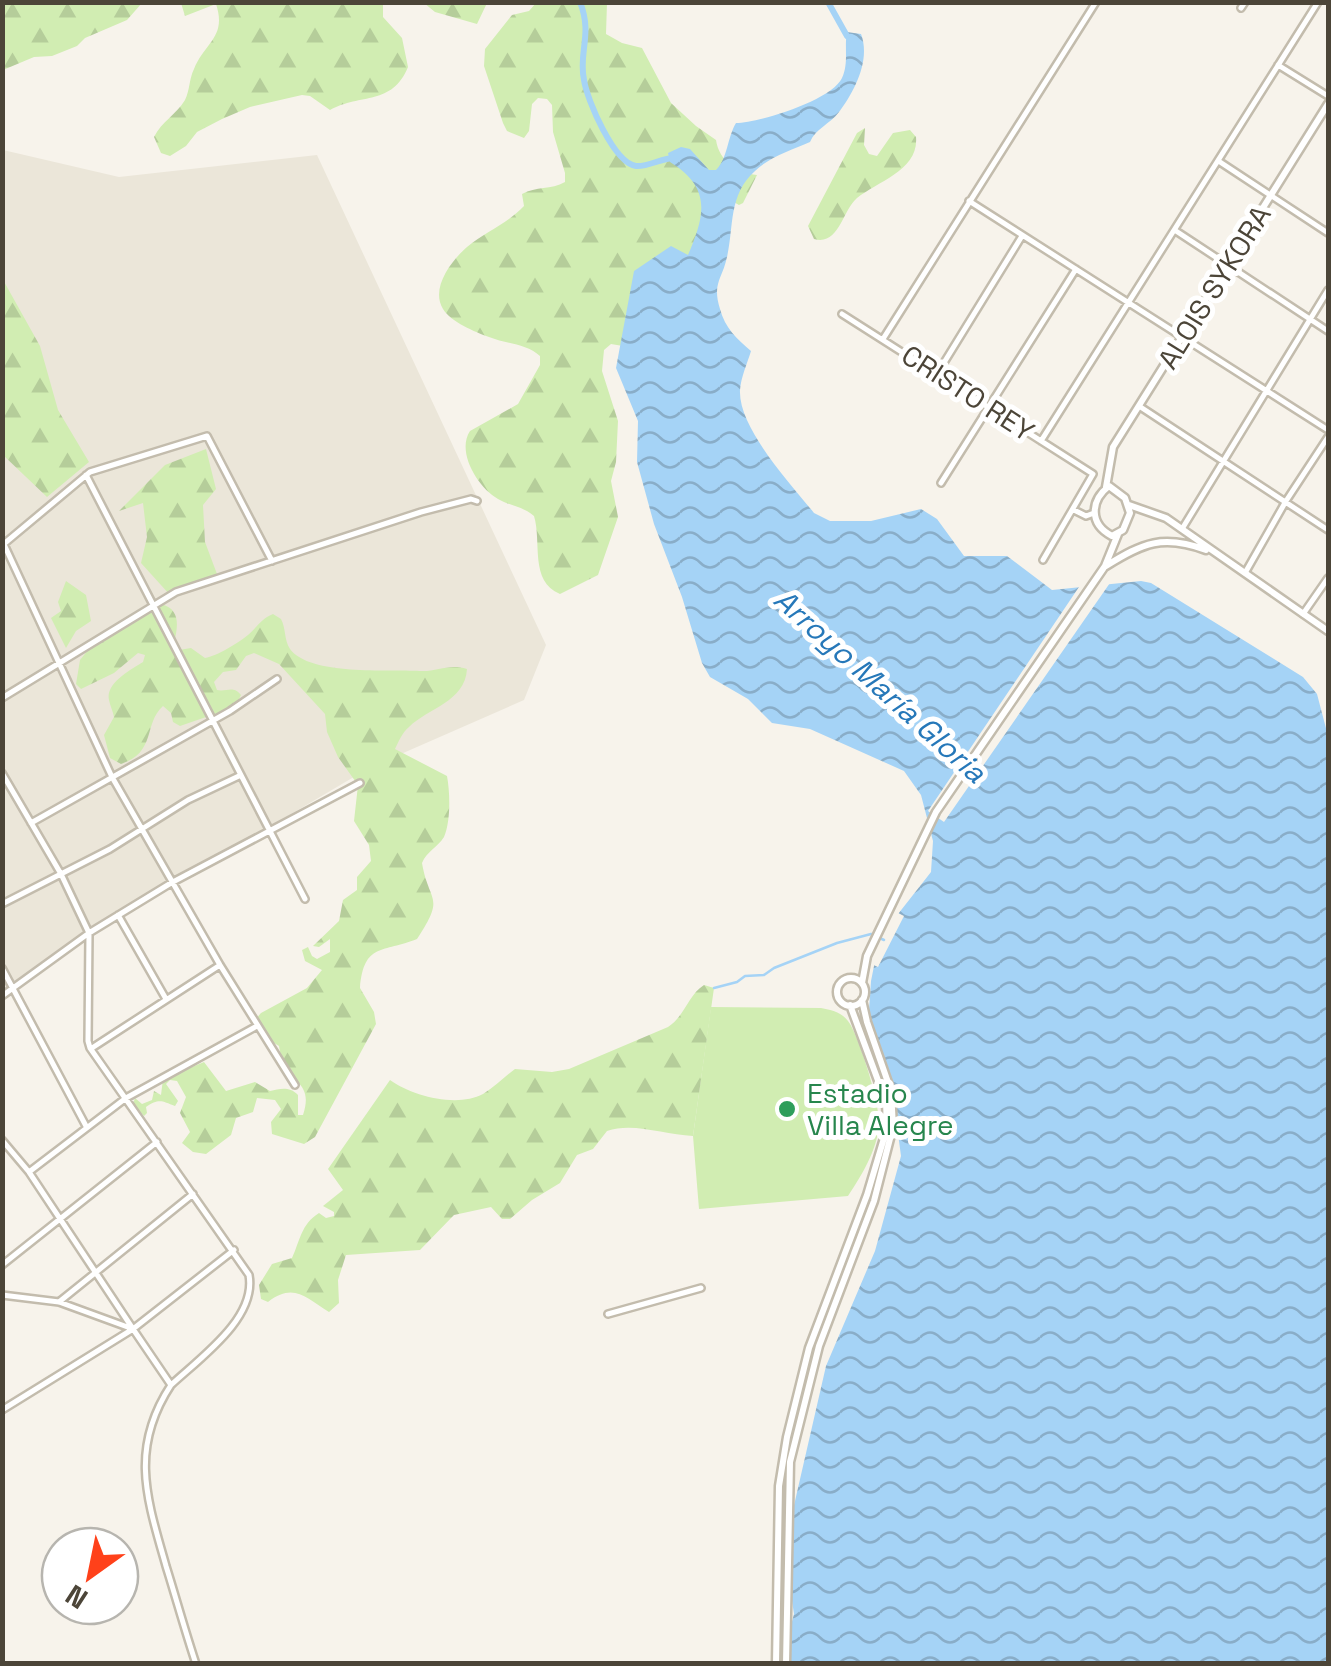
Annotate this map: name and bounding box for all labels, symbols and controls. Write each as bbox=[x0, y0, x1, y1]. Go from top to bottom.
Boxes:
street label: ALOIS SYKORA bbox=[1149, 198, 1279, 376]
street label: CRISTO REY bbox=[895, 337, 1041, 449]
water label: Arroyo María Gloria bbox=[766, 580, 995, 792]
place label: Estadio Villa Alegre bbox=[807, 1075, 954, 1143]
marker: Estadio Villa Alegre bbox=[776, 1098, 798, 1120]
north arrow bbox=[40, 1526, 140, 1626]
text: N bbox=[59, 1577, 94, 1617]

